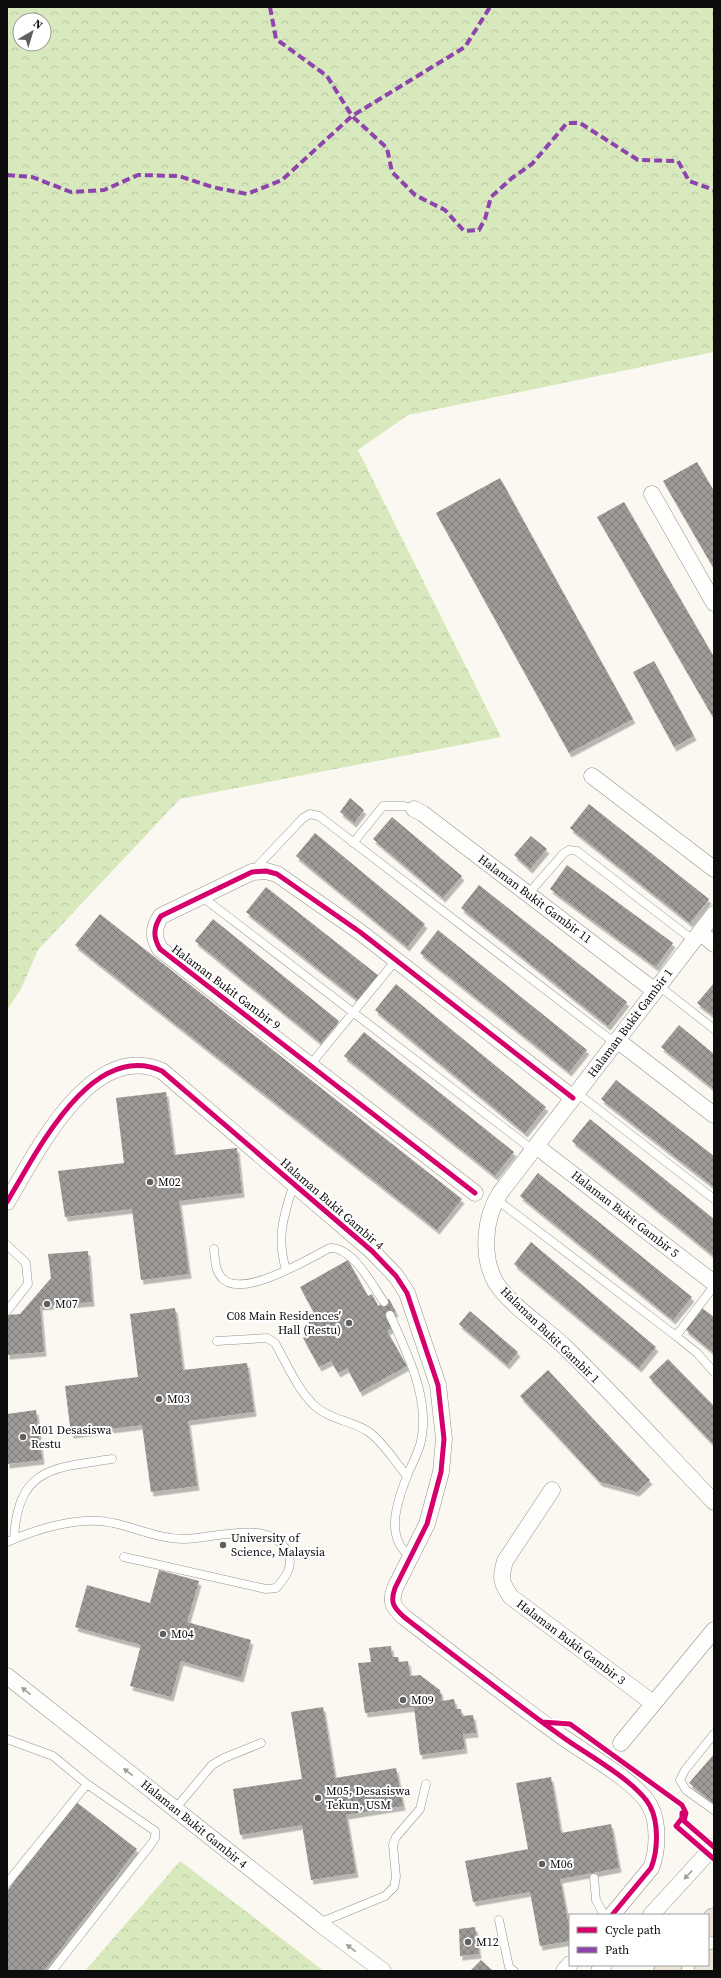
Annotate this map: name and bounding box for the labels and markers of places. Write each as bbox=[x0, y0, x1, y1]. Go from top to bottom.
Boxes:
place label: M02 bbox=[158, 1174, 181, 1190]
marker: M02 bbox=[145, 1177, 155, 1187]
place label: M07 bbox=[55, 1296, 78, 1312]
marker: M07 bbox=[42, 1299, 52, 1309]
place label: C08 Main Residences' Hall (Restu) bbox=[226, 1308, 341, 1338]
marker: C08 Main Residences' Hall (Restu) bbox=[344, 1318, 354, 1328]
place label: M03 bbox=[167, 1391, 190, 1407]
marker: M03 bbox=[154, 1394, 164, 1404]
place label: M01 Desasiswa Restu bbox=[31, 1422, 113, 1452]
marker: M01 Desasiswa Restu bbox=[18, 1432, 28, 1442]
place label: University of Science, Malaysia bbox=[231, 1530, 326, 1560]
marker: University of Science, Malaysia bbox=[218, 1540, 228, 1550]
place label: M04 bbox=[171, 1626, 194, 1642]
marker: M04 bbox=[158, 1629, 168, 1639]
place label: M09 bbox=[411, 1692, 434, 1708]
marker: M09 bbox=[398, 1695, 408, 1705]
place label: M05, Desasiswa Tekun, USM bbox=[326, 1783, 411, 1813]
marker: M05, Desasiswa Tekun, USM bbox=[313, 1793, 323, 1803]
place label: M06 bbox=[550, 1856, 573, 1872]
marker: M06 bbox=[537, 1859, 547, 1869]
place label: M12 bbox=[476, 1934, 499, 1950]
marker: M12 bbox=[463, 1937, 473, 1947]

